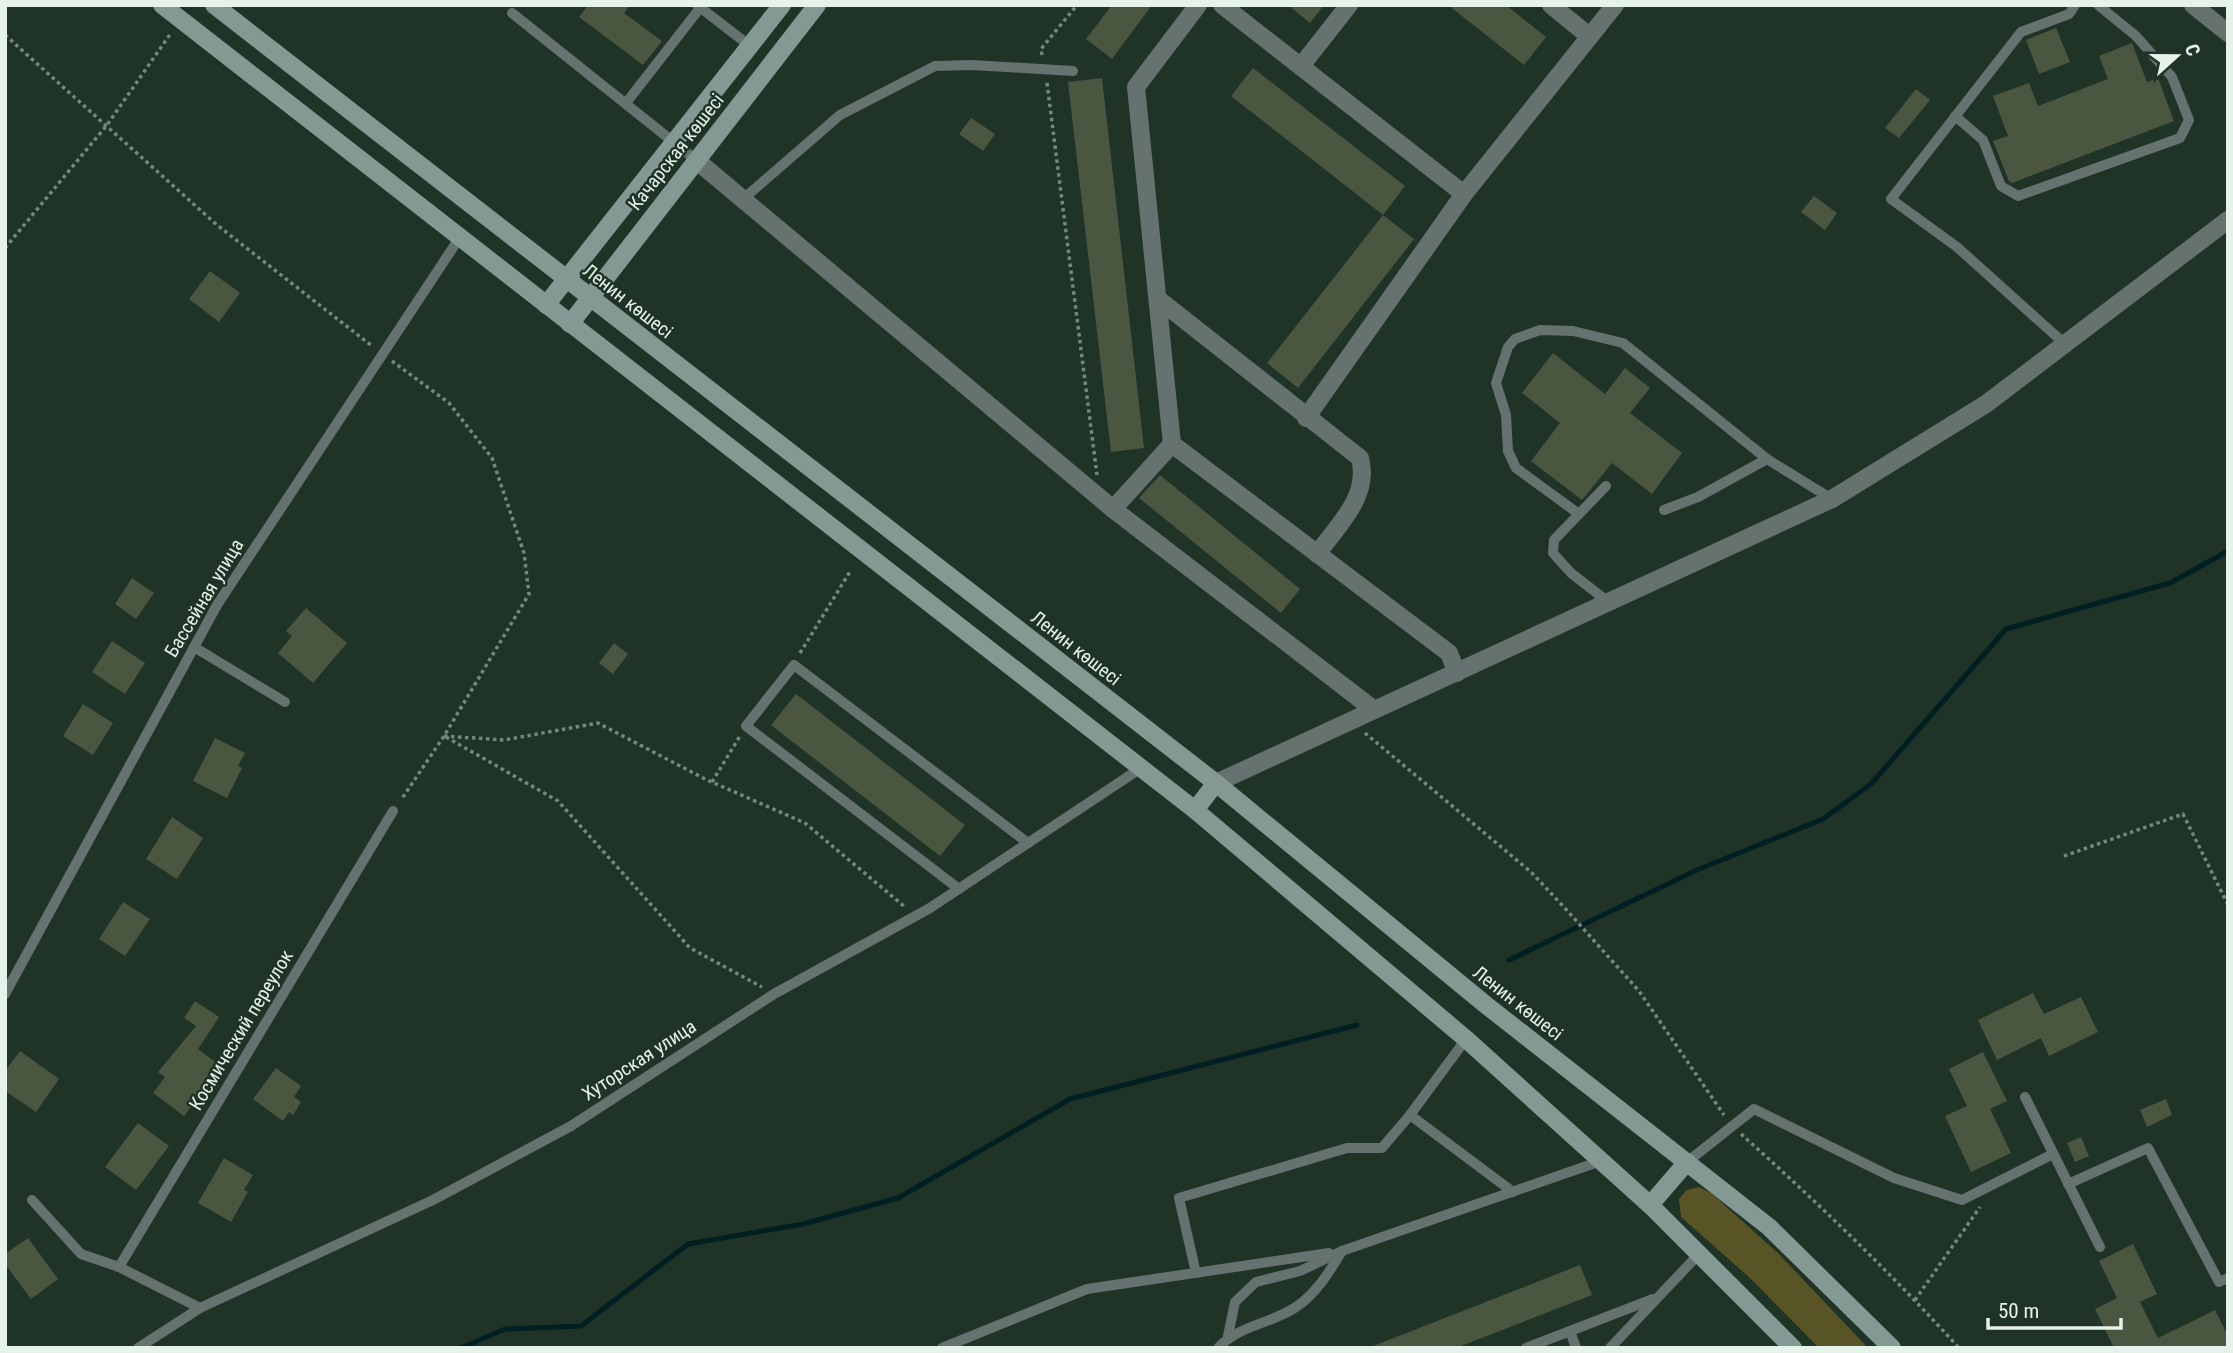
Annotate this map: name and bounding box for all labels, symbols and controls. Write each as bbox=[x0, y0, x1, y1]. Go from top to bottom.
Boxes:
north arrow bbox=[2142, 21, 2212, 91]
text: С bbox=[2180, 41, 2205, 59]
street label: Качарская көшесі bbox=[623, 89, 729, 215]
street label: Ленин көшесі bbox=[578, 259, 678, 343]
street label: Бассейная улица bbox=[160, 535, 248, 661]
street label: Ленин көшесі bbox=[1026, 606, 1126, 690]
street label: Космический переулок bbox=[184, 946, 298, 1114]
street label: Ленин көшесі bbox=[1468, 961, 1568, 1045]
street label: Хуторская улица bbox=[578, 1015, 700, 1105]
scale bar bbox=[1988, 1286, 2121, 1330]
text: 50 m bbox=[1998, 1299, 2039, 1323]

